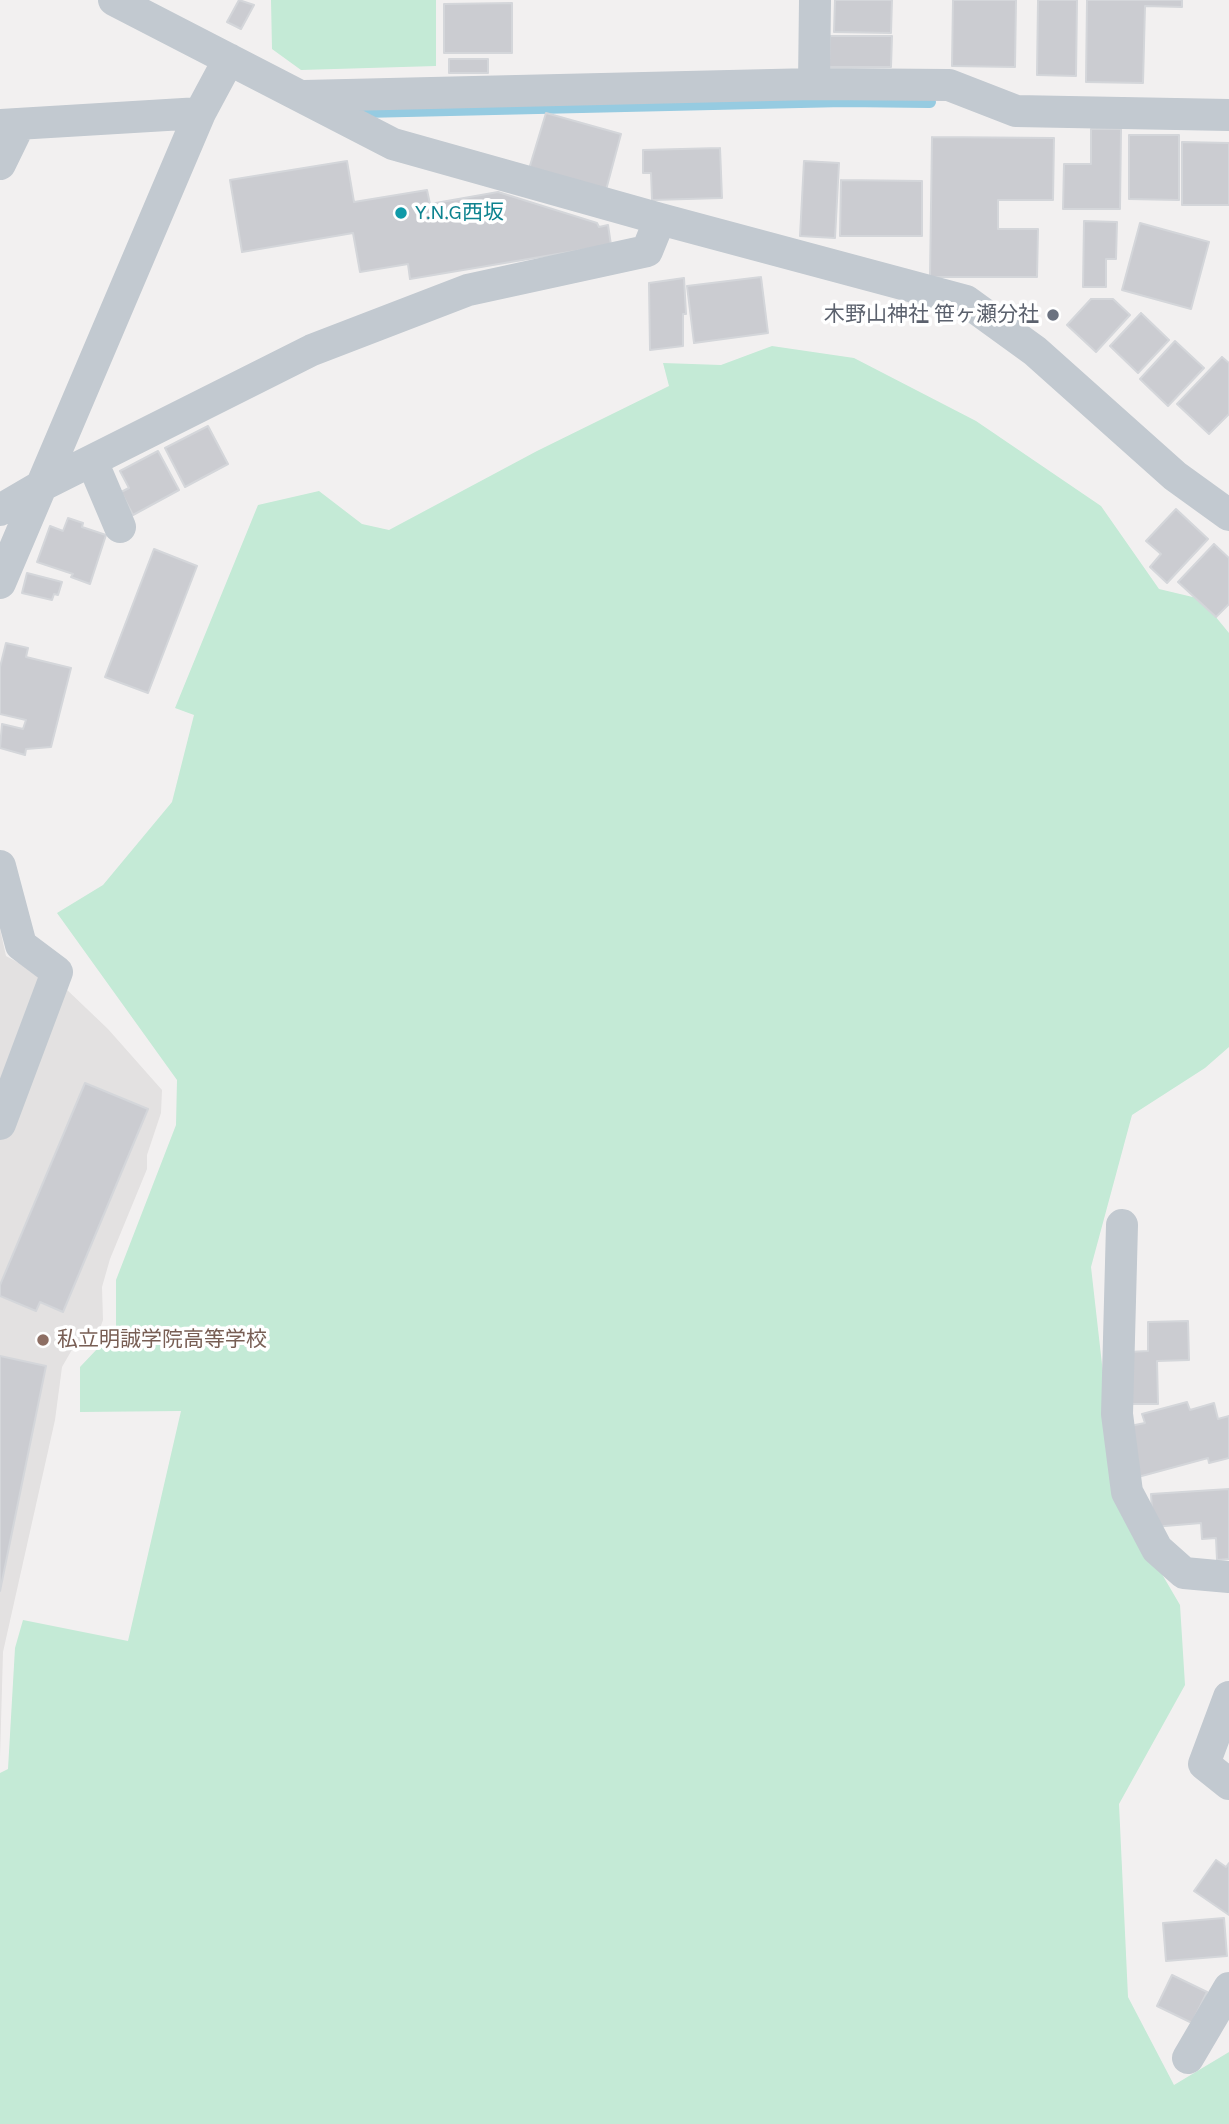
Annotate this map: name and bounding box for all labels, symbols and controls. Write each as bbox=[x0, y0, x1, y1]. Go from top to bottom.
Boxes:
place label: Y.N.G西坂 bbox=[415, 200, 504, 226]
marker: Y.N.G西坂 bbox=[393, 205, 409, 221]
place label: 木野山神社 笹ヶ瀬分社 bbox=[824, 302, 1039, 328]
marker: 木野山神社 笹ヶ瀬分社 bbox=[1045, 307, 1061, 323]
place label: 私立明誠学院高等学校 bbox=[57, 1327, 267, 1353]
marker: 私立明誠学院高等学校 bbox=[35, 1332, 51, 1348]

